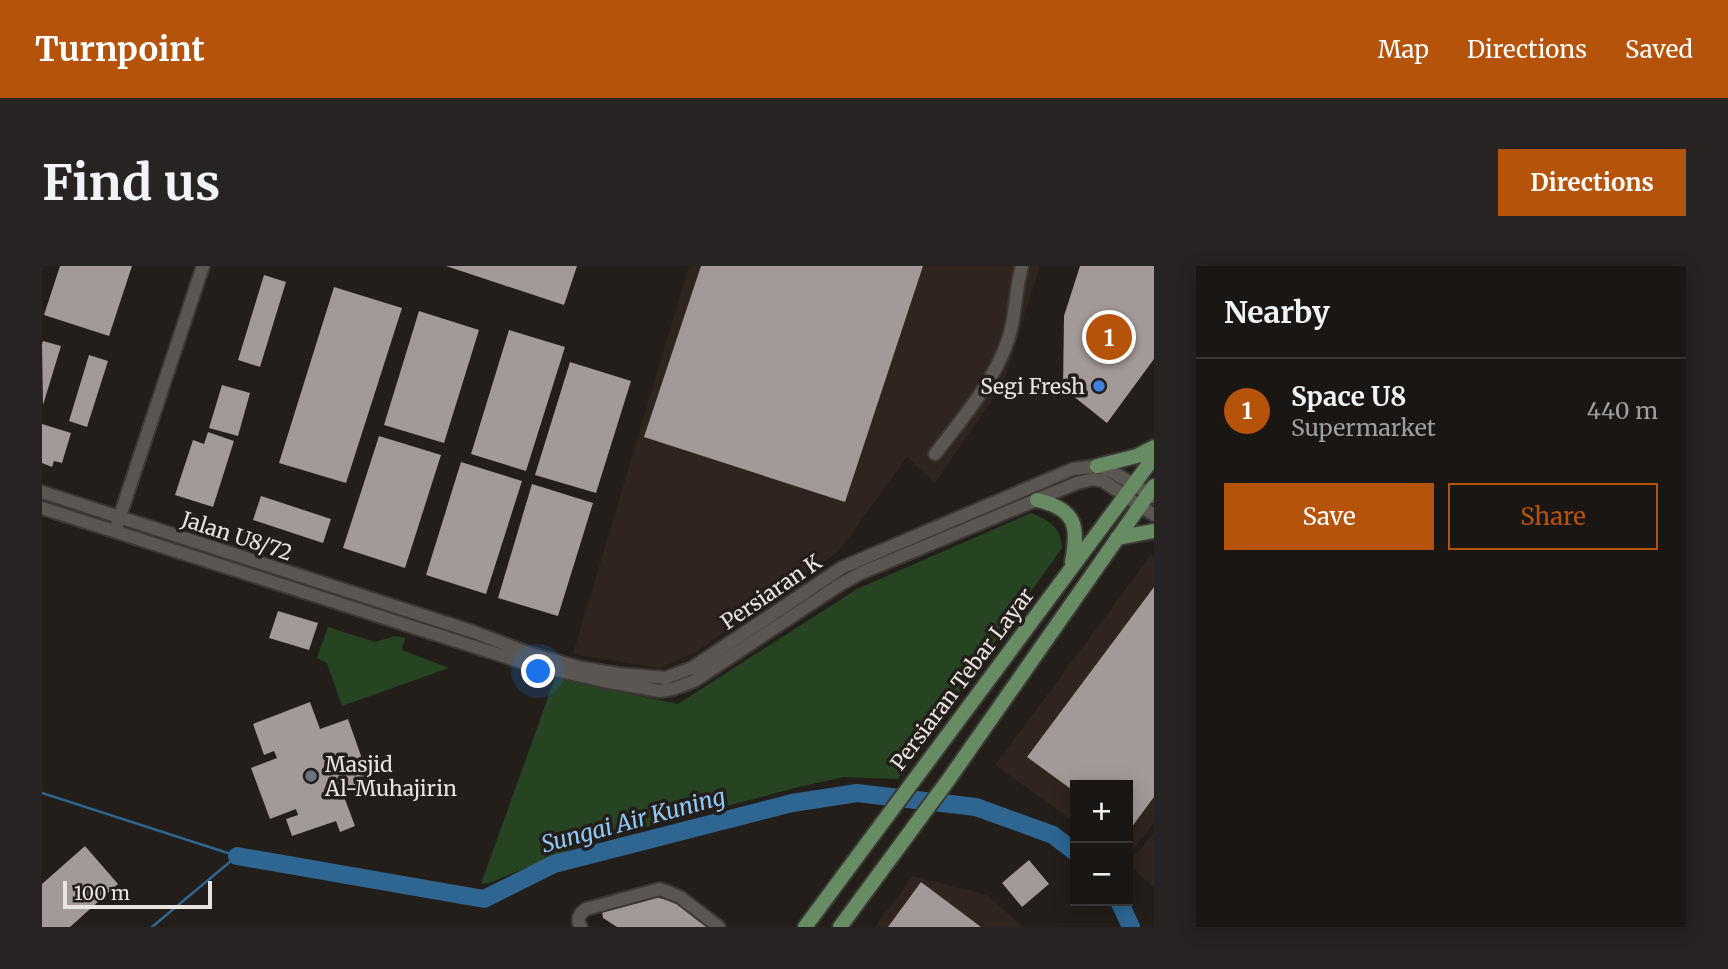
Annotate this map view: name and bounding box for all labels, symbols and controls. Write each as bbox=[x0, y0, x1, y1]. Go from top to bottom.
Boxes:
text: Turnpoint bbox=[35, 29, 205, 70]
text: Map bbox=[1378, 34, 1429, 65]
text: Directions bbox=[1467, 34, 1587, 65]
text: Saved bbox=[1625, 34, 1693, 65]
button: Directions bbox=[1498, 149, 1686, 216]
text: Find us bbox=[42, 152, 220, 213]
text: Nearby bbox=[1224, 293, 1330, 331]
pin: 1 bbox=[1086, 311, 1132, 363]
place label: Segi Fresh bbox=[980, 373, 1085, 400]
marker: Segi Fresh bbox=[1091, 378, 1107, 394]
text: Space U8 bbox=[1291, 380, 1406, 413]
text: 1 bbox=[1242, 396, 1252, 425]
text: 440 m bbox=[1587, 396, 1658, 425]
text: Supermarket bbox=[1291, 413, 1436, 442]
button: Save bbox=[1224, 483, 1434, 550]
button: Share bbox=[1448, 483, 1658, 550]
street label: Jalan U8/72 bbox=[177, 505, 296, 567]
street label: Persiaran K bbox=[715, 548, 827, 636]
street label: Persiaran Tebar Layar bbox=[885, 582, 1039, 776]
your location bbox=[521, 654, 555, 688]
place label: Masjid Al-Muhajirin bbox=[324, 751, 457, 802]
marker: Masjid Al-Muhajirin bbox=[303, 768, 319, 784]
map controls bbox=[1070, 780, 1133, 906]
button: + bbox=[1070, 780, 1133, 843]
water label: Sungai Air Kuning bbox=[538, 781, 728, 858]
button: − bbox=[1070, 843, 1133, 906]
scale bar bbox=[63, 878, 212, 910]
text: 100 m bbox=[74, 881, 130, 905]

